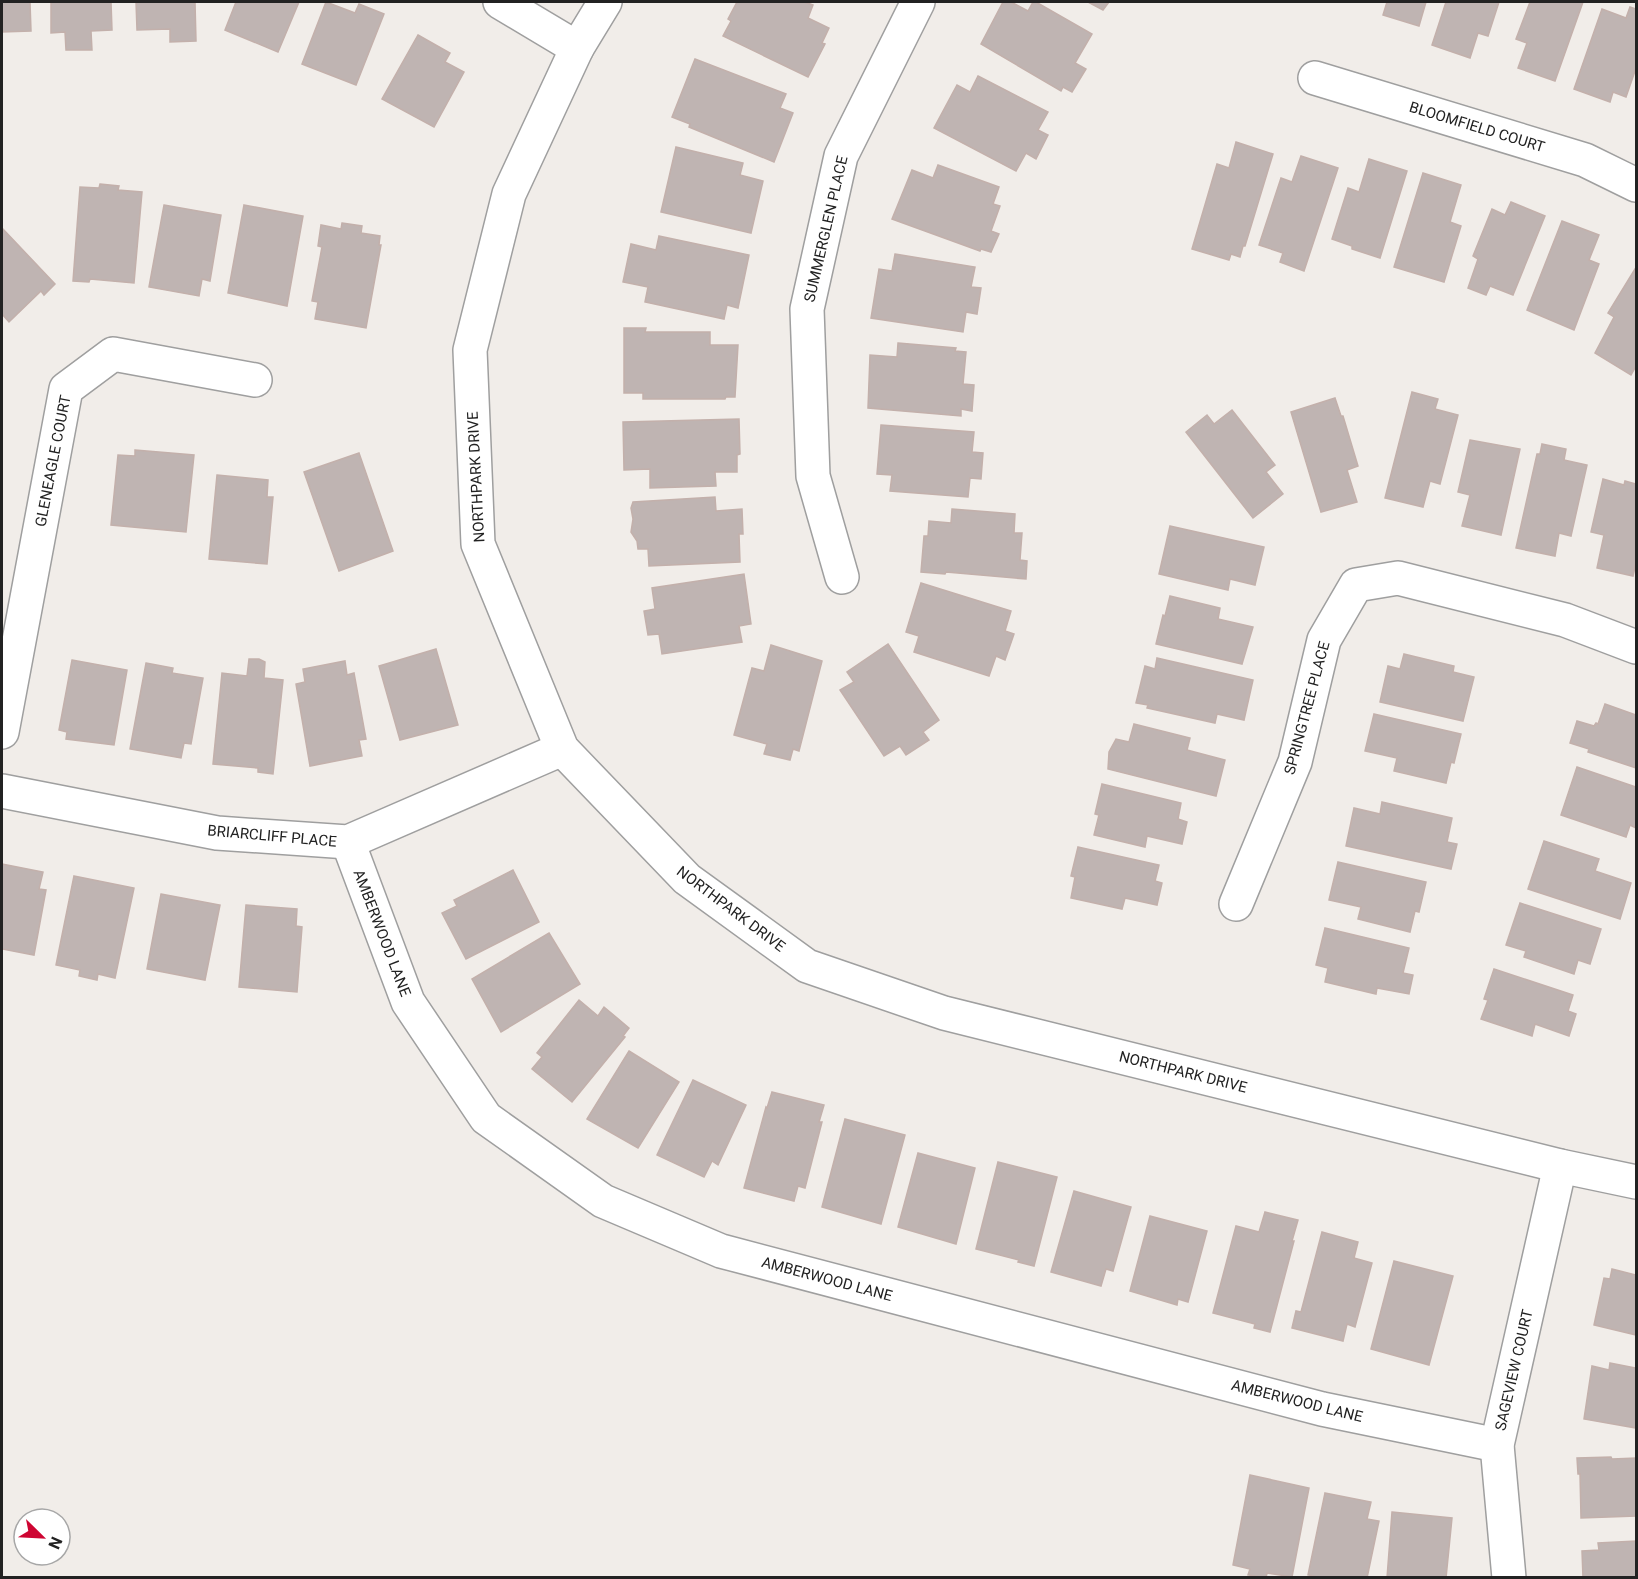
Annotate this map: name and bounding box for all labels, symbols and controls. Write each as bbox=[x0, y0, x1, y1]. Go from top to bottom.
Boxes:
street label: BLOOMFIELD COURT bbox=[1407, 98, 1547, 156]
street label: SUMMERGLEN PLACE bbox=[800, 154, 852, 304]
street label: GLENEAGLE COURT bbox=[31, 394, 75, 528]
street label: NORTHPARK DRIVE bbox=[464, 411, 488, 543]
street label: SPRINGTREE PLACE bbox=[1281, 639, 1334, 777]
street label: BRIARCLIFF PLACE bbox=[207, 821, 338, 851]
street label: NORTHPARK DRIVE bbox=[673, 862, 789, 956]
street label: AMBERWOOD LANE bbox=[349, 867, 415, 1000]
street label: NORTHPARK DRIVE bbox=[1117, 1047, 1249, 1097]
street label: AMBERWOOD LANE bbox=[760, 1253, 895, 1305]
street label: SAGEVIEW COURT bbox=[1491, 1308, 1537, 1432]
street label: AMBERWOOD LANE bbox=[1229, 1376, 1365, 1426]
north arrow bbox=[12, 1507, 72, 1567]
text: N bbox=[44, 1534, 66, 1552]

